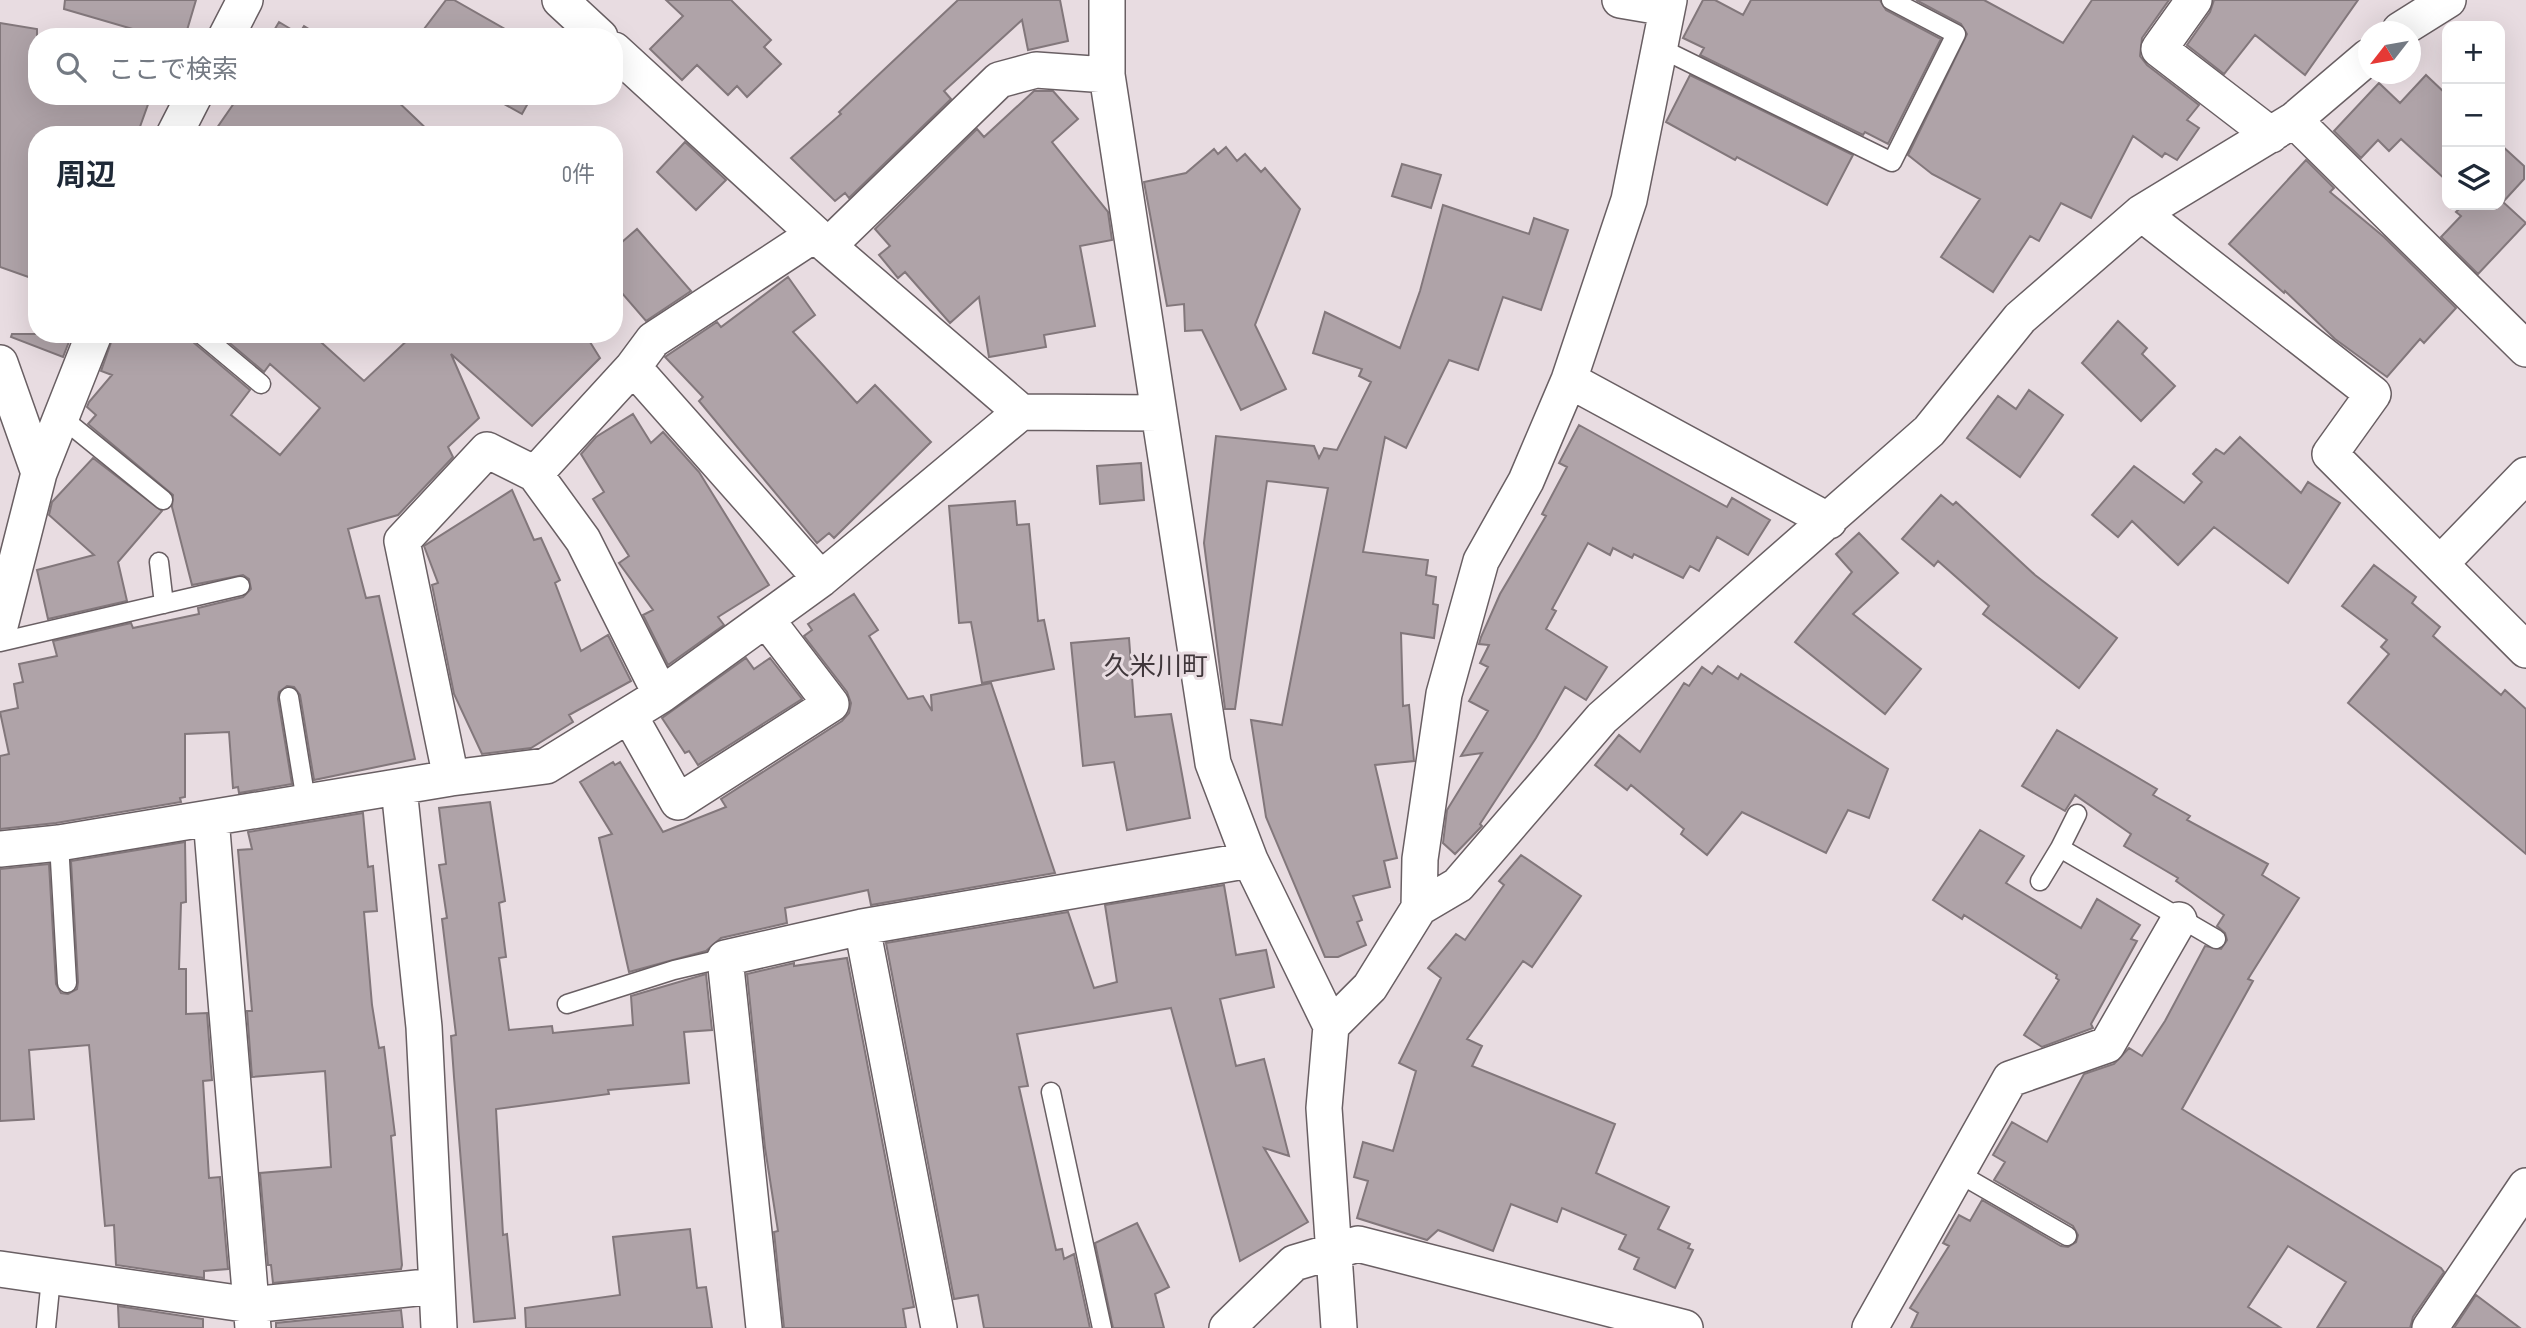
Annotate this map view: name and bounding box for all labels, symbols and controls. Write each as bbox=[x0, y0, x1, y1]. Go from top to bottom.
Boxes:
north arrow bbox=[2358, 21, 2421, 84]
map controls bbox=[2442, 21, 2505, 210]
button: + bbox=[2442, 21, 2505, 84]
search box bbox=[28, 28, 623, 105]
icon: search bbox=[52, 48, 90, 86]
text: ここで検索 bbox=[108, 55, 238, 86]
button: − bbox=[2442, 84, 2505, 147]
button: layers bbox=[2442, 147, 2505, 210]
text: 周辺 bbox=[56, 158, 116, 194]
text: 0件 bbox=[562, 161, 595, 189]
district label: 久米川町 bbox=[1104, 652, 1208, 683]

